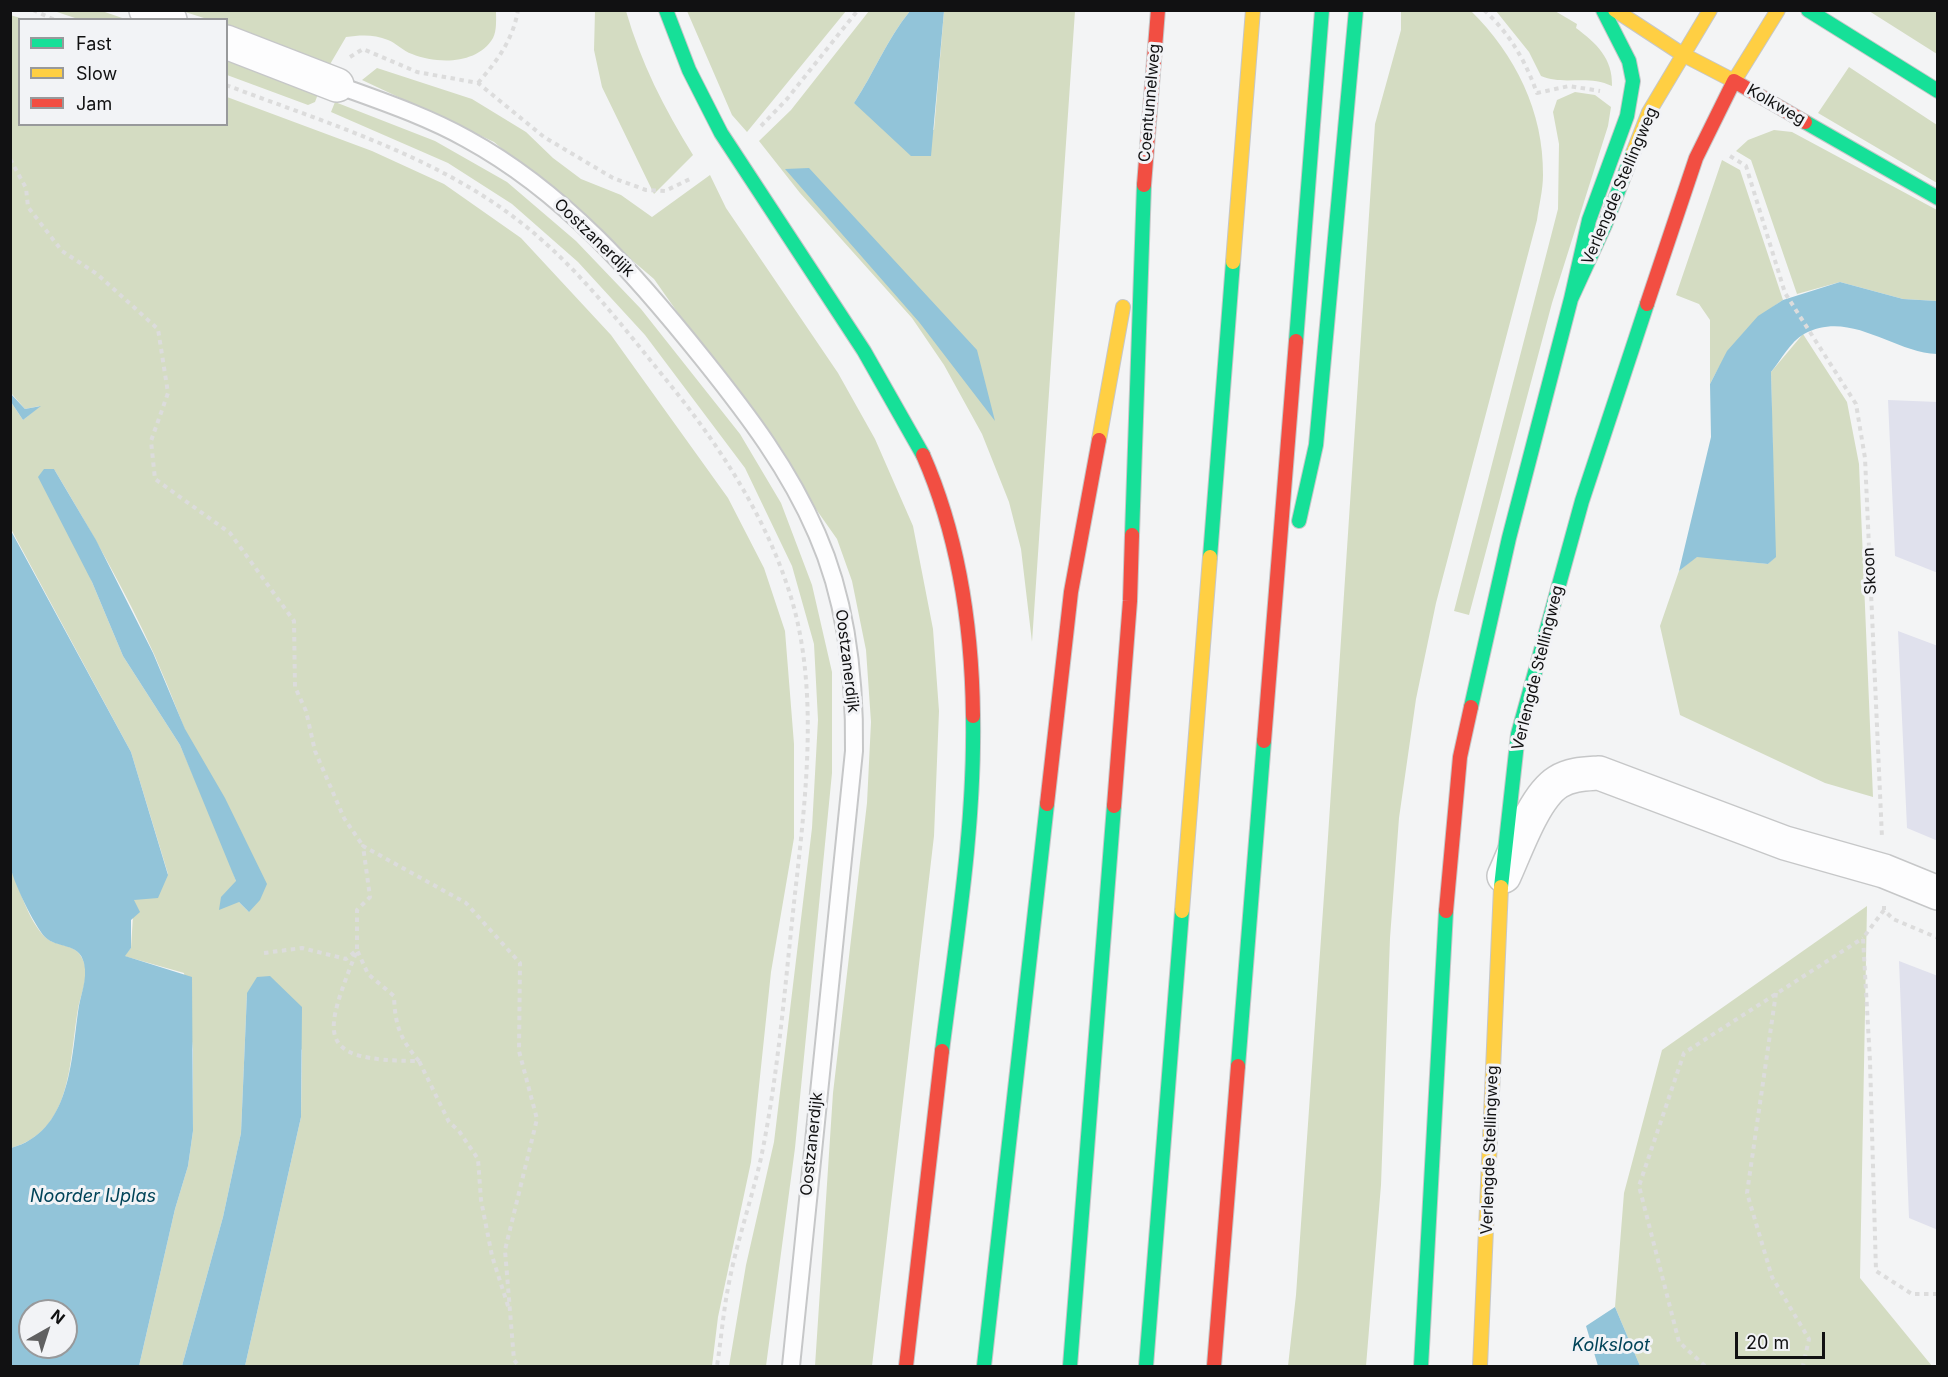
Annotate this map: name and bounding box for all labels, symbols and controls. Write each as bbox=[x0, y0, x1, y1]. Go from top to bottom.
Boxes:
legend bbox=[18, 18, 228, 126]
text: Fast bbox=[76, 33, 112, 54]
street label: Coentunnelweg bbox=[1135, 43, 1165, 163]
text: Slow bbox=[76, 63, 117, 84]
street label: Kolkweg bbox=[1743, 81, 1809, 129]
text: Jam bbox=[76, 93, 112, 114]
street label: Verlengde Stellingweg bbox=[1578, 104, 1662, 268]
street label: Oostzanerdijk bbox=[550, 195, 638, 281]
street label: Skoon bbox=[1859, 547, 1881, 595]
street label: Verlengde Stellingweg bbox=[1508, 583, 1568, 753]
street label: Oostzanerdijk bbox=[831, 608, 863, 714]
street label: Verlengde Stellingweg bbox=[1477, 1065, 1503, 1235]
street label: Oostzanerdijk bbox=[797, 1091, 827, 1197]
water label: Noorder IJplas bbox=[30, 1186, 156, 1208]
north arrow bbox=[18, 1299, 78, 1359]
text: N bbox=[47, 1305, 69, 1328]
scale bar bbox=[1738, 1320, 1828, 1358]
text: 20 m bbox=[1746, 1332, 1789, 1353]
water label: Kolksloot bbox=[1572, 1335, 1650, 1357]

